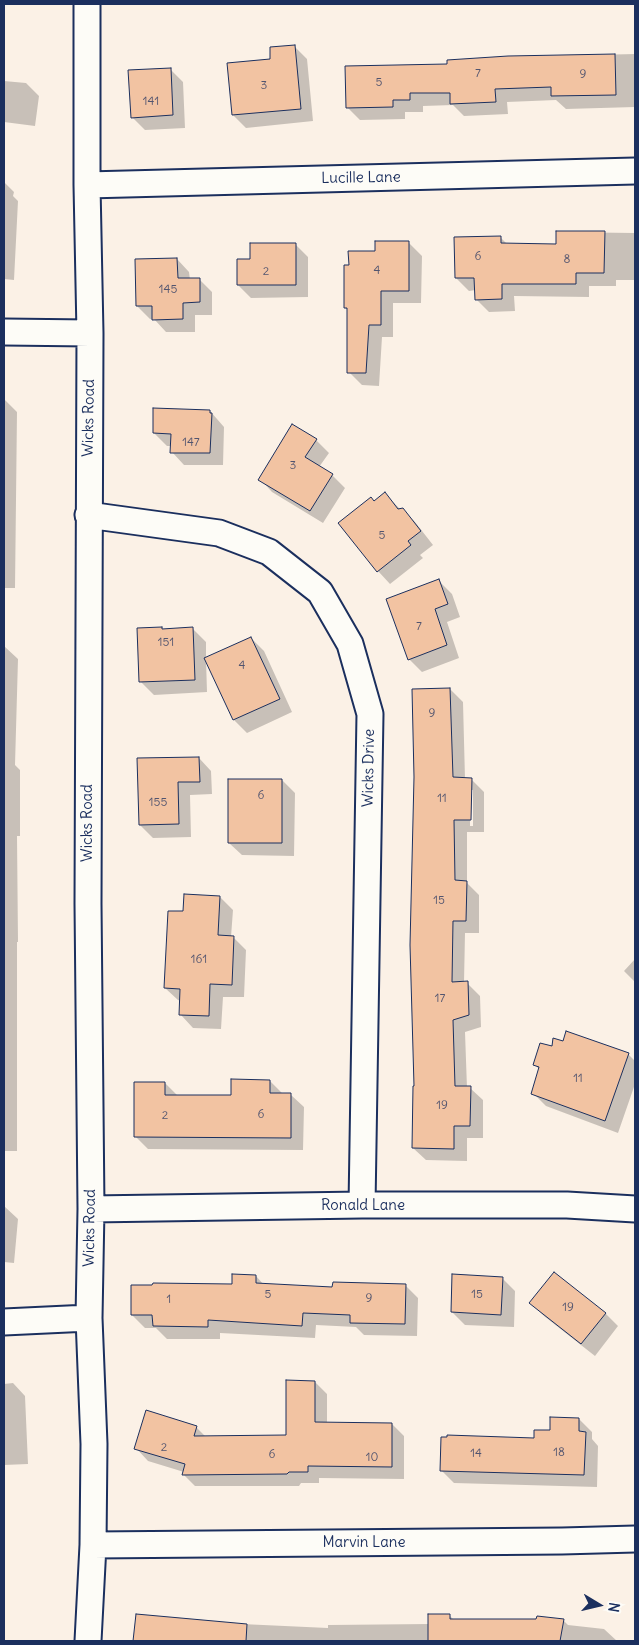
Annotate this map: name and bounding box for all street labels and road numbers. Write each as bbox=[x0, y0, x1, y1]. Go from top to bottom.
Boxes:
street label: Lucille Lane bbox=[321, 168, 401, 188]
street label: Wicks Road bbox=[79, 379, 99, 457]
street label: Wicks Drive bbox=[359, 729, 379, 807]
street label: Wicks Road bbox=[79, 784, 97, 862]
street label: Wicks Road bbox=[80, 1189, 100, 1267]
street label: Ronald Lane bbox=[321, 1197, 405, 1215]
street label: Marvin Lane bbox=[322, 1534, 406, 1552]

